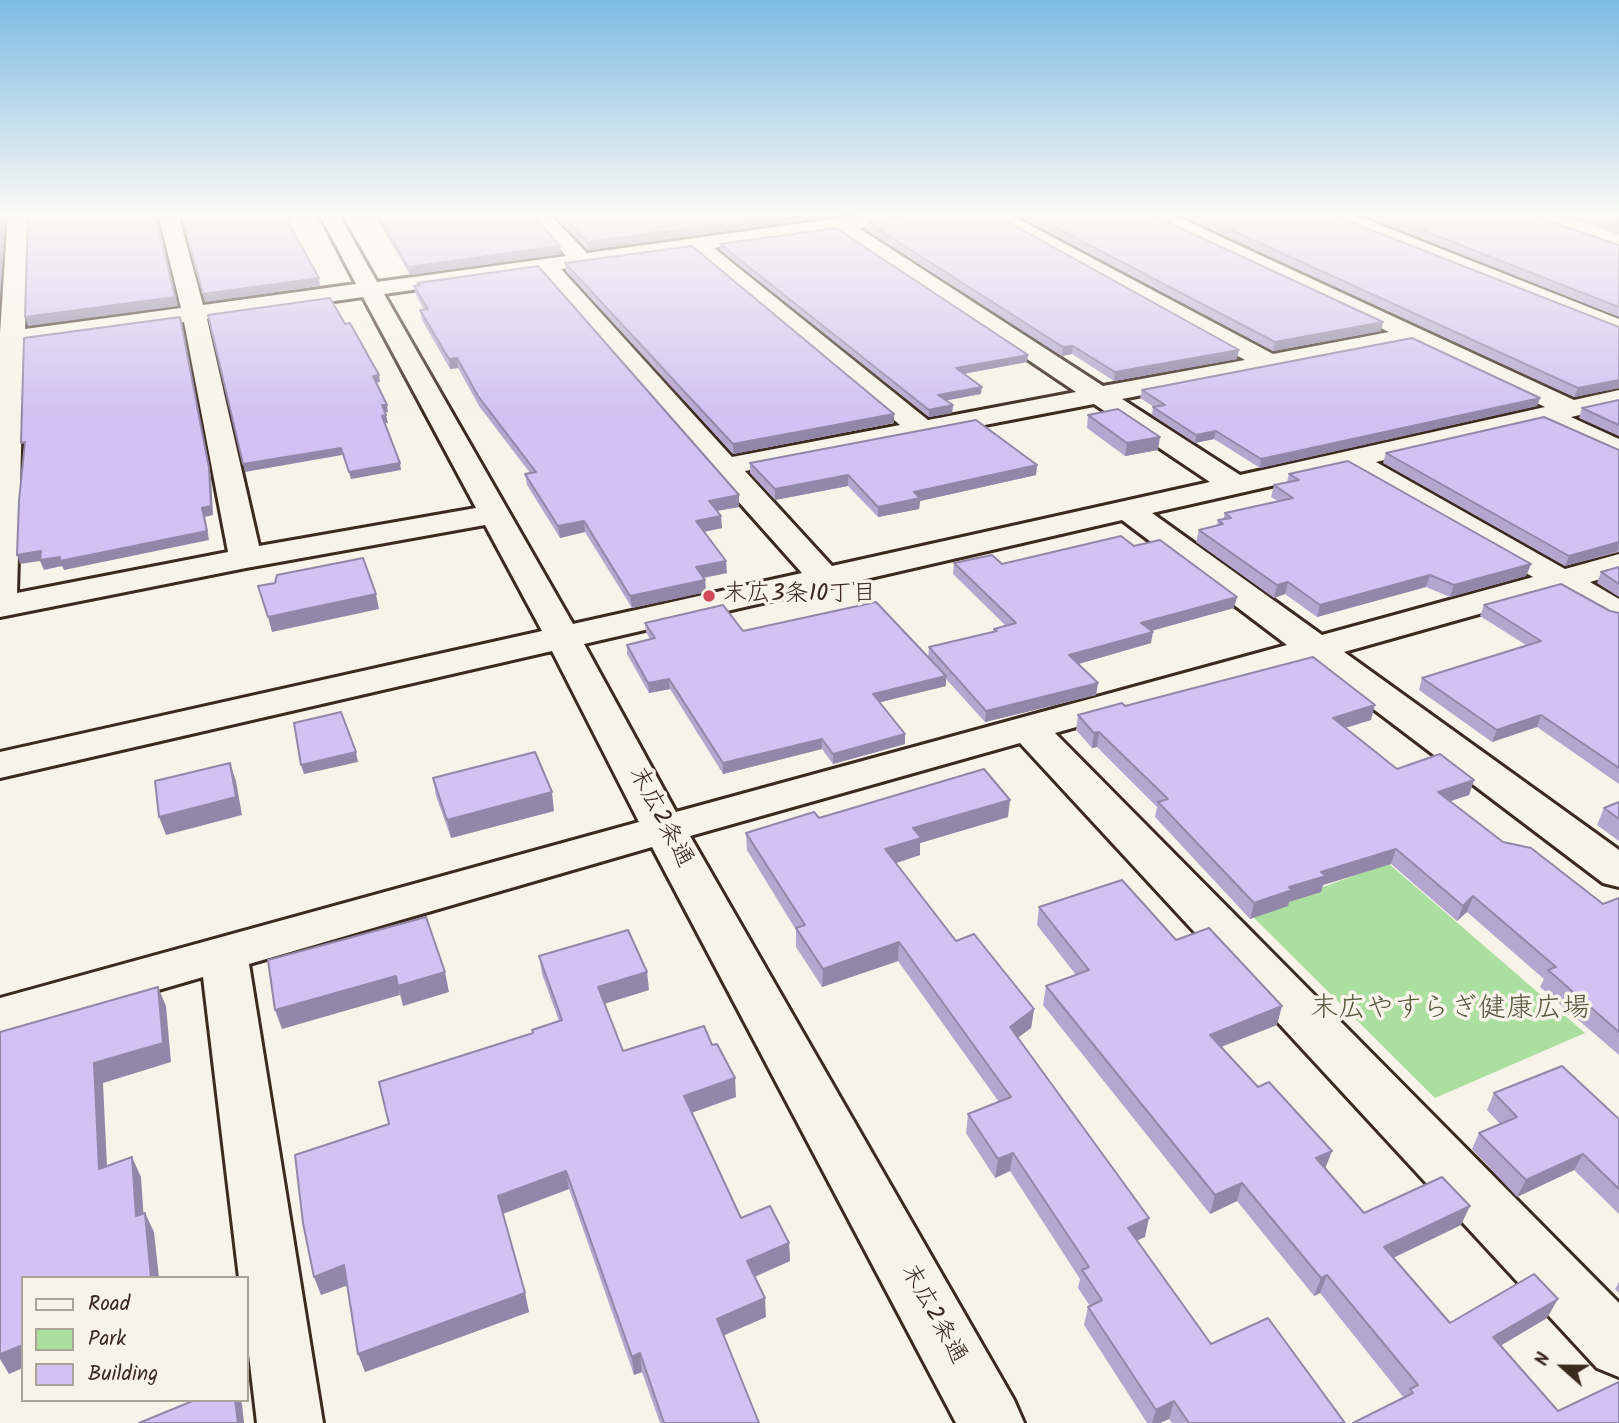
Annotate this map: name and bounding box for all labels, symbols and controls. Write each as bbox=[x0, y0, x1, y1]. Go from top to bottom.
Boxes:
place label: 末広3条10丁目 bbox=[723, 582, 876, 610]
marker: 末広3条10丁目 bbox=[701, 588, 717, 604]
street label: 末広2条通 bbox=[620, 763, 698, 873]
park label: 末広やすらぎ健康広場 bbox=[1310, 994, 1590, 1028]
street label: 末広2条通 bbox=[893, 1260, 971, 1370]
legend bbox=[21, 1276, 248, 1402]
text: Road bbox=[88, 1288, 130, 1321]
text: Park bbox=[88, 1323, 126, 1356]
north arrow bbox=[1528, 1332, 1598, 1402]
text: N bbox=[1527, 1348, 1560, 1370]
text: Building bbox=[88, 1358, 158, 1391]

